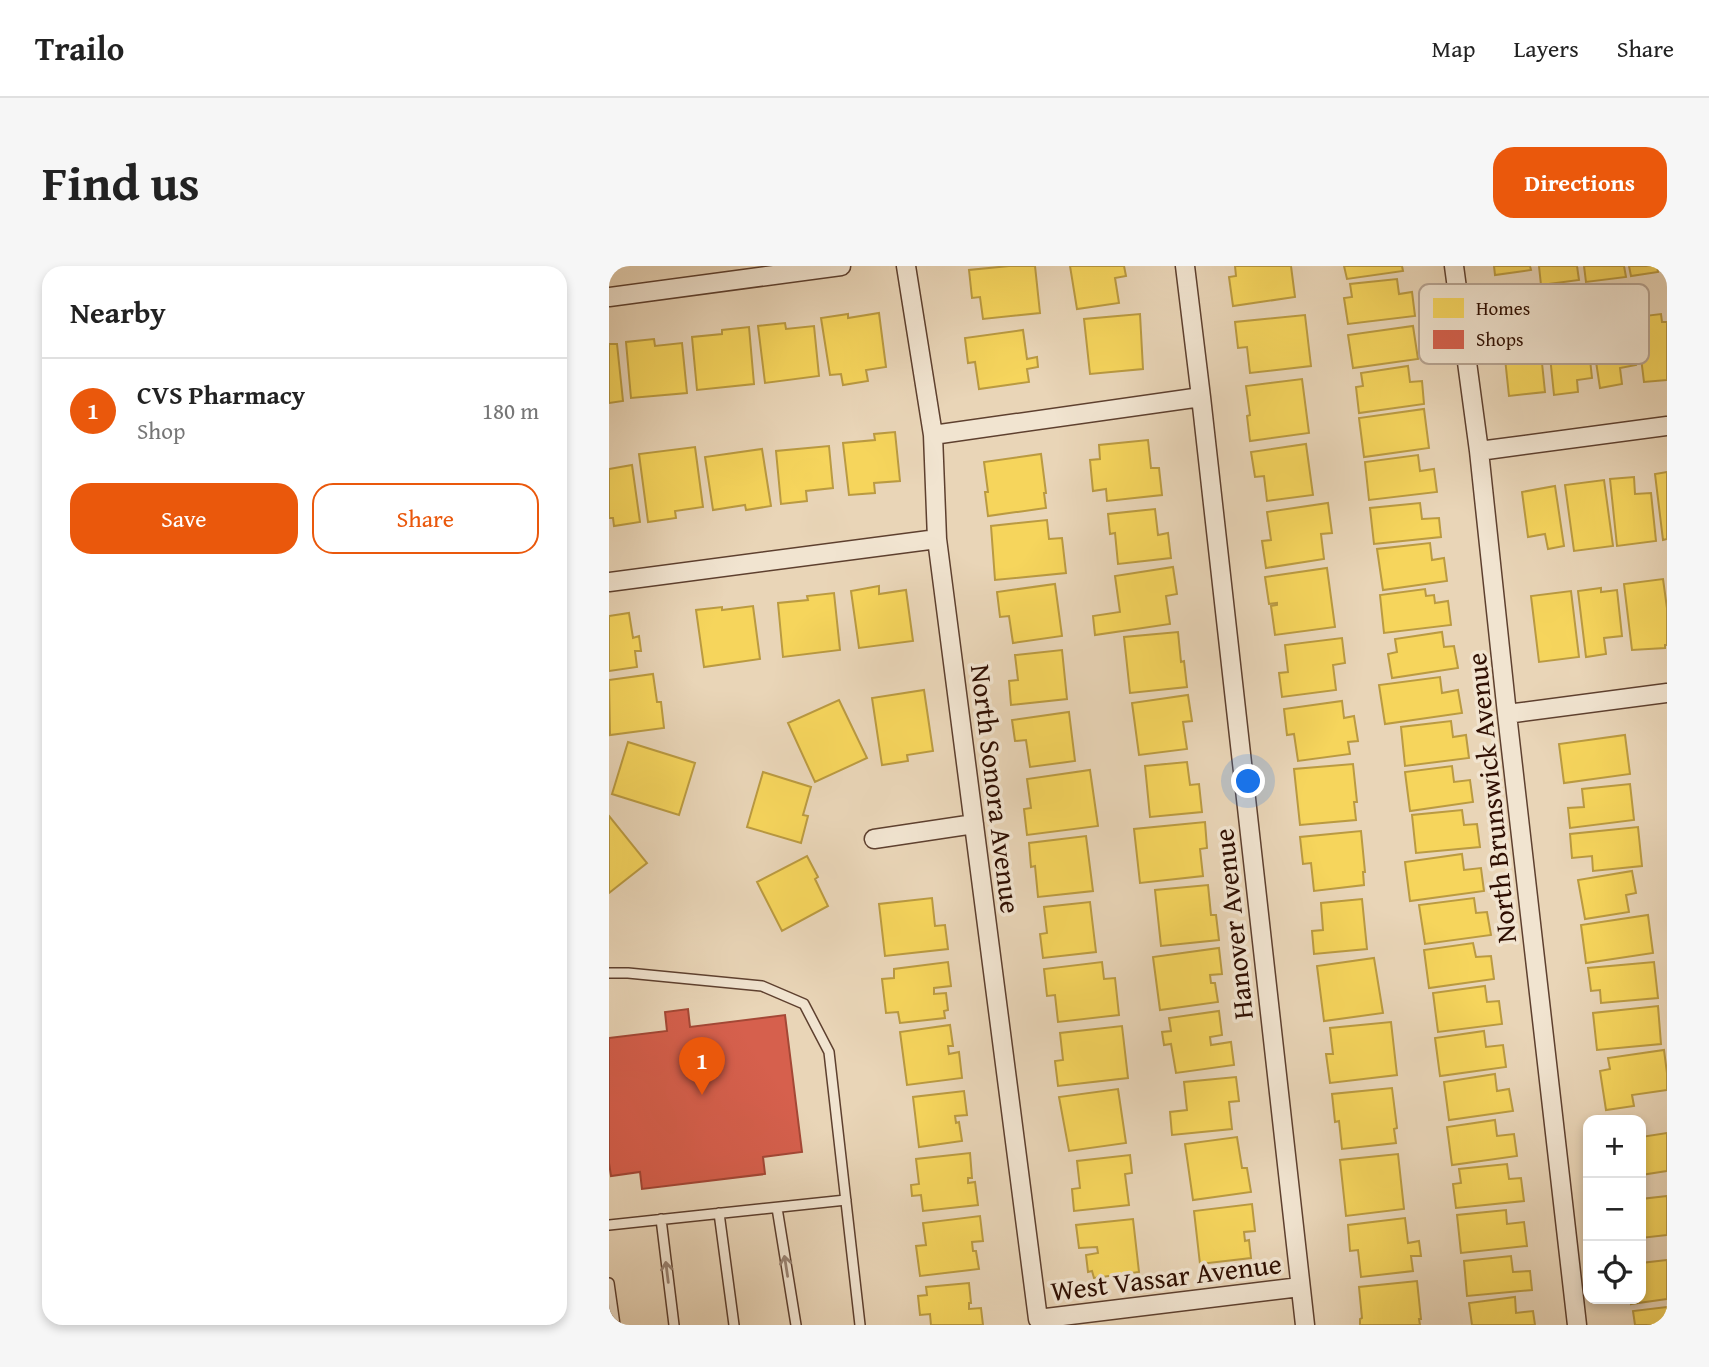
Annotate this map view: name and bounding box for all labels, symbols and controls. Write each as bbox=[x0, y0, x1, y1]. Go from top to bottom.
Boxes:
text: Trailo bbox=[35, 24, 124, 72]
text: Map bbox=[1432, 31, 1475, 66]
text: Layers bbox=[1513, 31, 1579, 66]
text: Share bbox=[1617, 31, 1674, 66]
text: Find us bbox=[42, 146, 200, 218]
button: Directions bbox=[1493, 147, 1667, 218]
legend bbox=[1419, 284, 1649, 364]
text: Nearby bbox=[70, 290, 166, 334]
text: Homes bbox=[1476, 294, 1530, 322]
text: Shops bbox=[1476, 325, 1523, 353]
text: CVS Pharmacy bbox=[137, 375, 305, 414]
text: 1 bbox=[87, 394, 99, 427]
text: 180 m bbox=[482, 394, 539, 427]
text: Shop bbox=[137, 414, 185, 447]
button: Save bbox=[70, 483, 298, 554]
button: Share bbox=[312, 483, 539, 554]
street label: North Brunswick Avenue bbox=[1455, 651, 1526, 945]
street label: North Sonora Avenue bbox=[961, 662, 1032, 916]
your location bbox=[1231, 764, 1265, 798]
street label: Hanover Avenue bbox=[1202, 827, 1263, 1021]
pin: 1 bbox=[679, 1037, 725, 1095]
map controls bbox=[1583, 1115, 1646, 1304]
button: + bbox=[1583, 1115, 1646, 1178]
button: − bbox=[1583, 1178, 1646, 1241]
button: locate bbox=[1583, 1241, 1646, 1304]
street label: West Vassar Avenue bbox=[1048, 1242, 1284, 1311]
one-way arrow bbox=[779, 1255, 792, 1278]
one-way arrow bbox=[661, 1261, 674, 1284]

